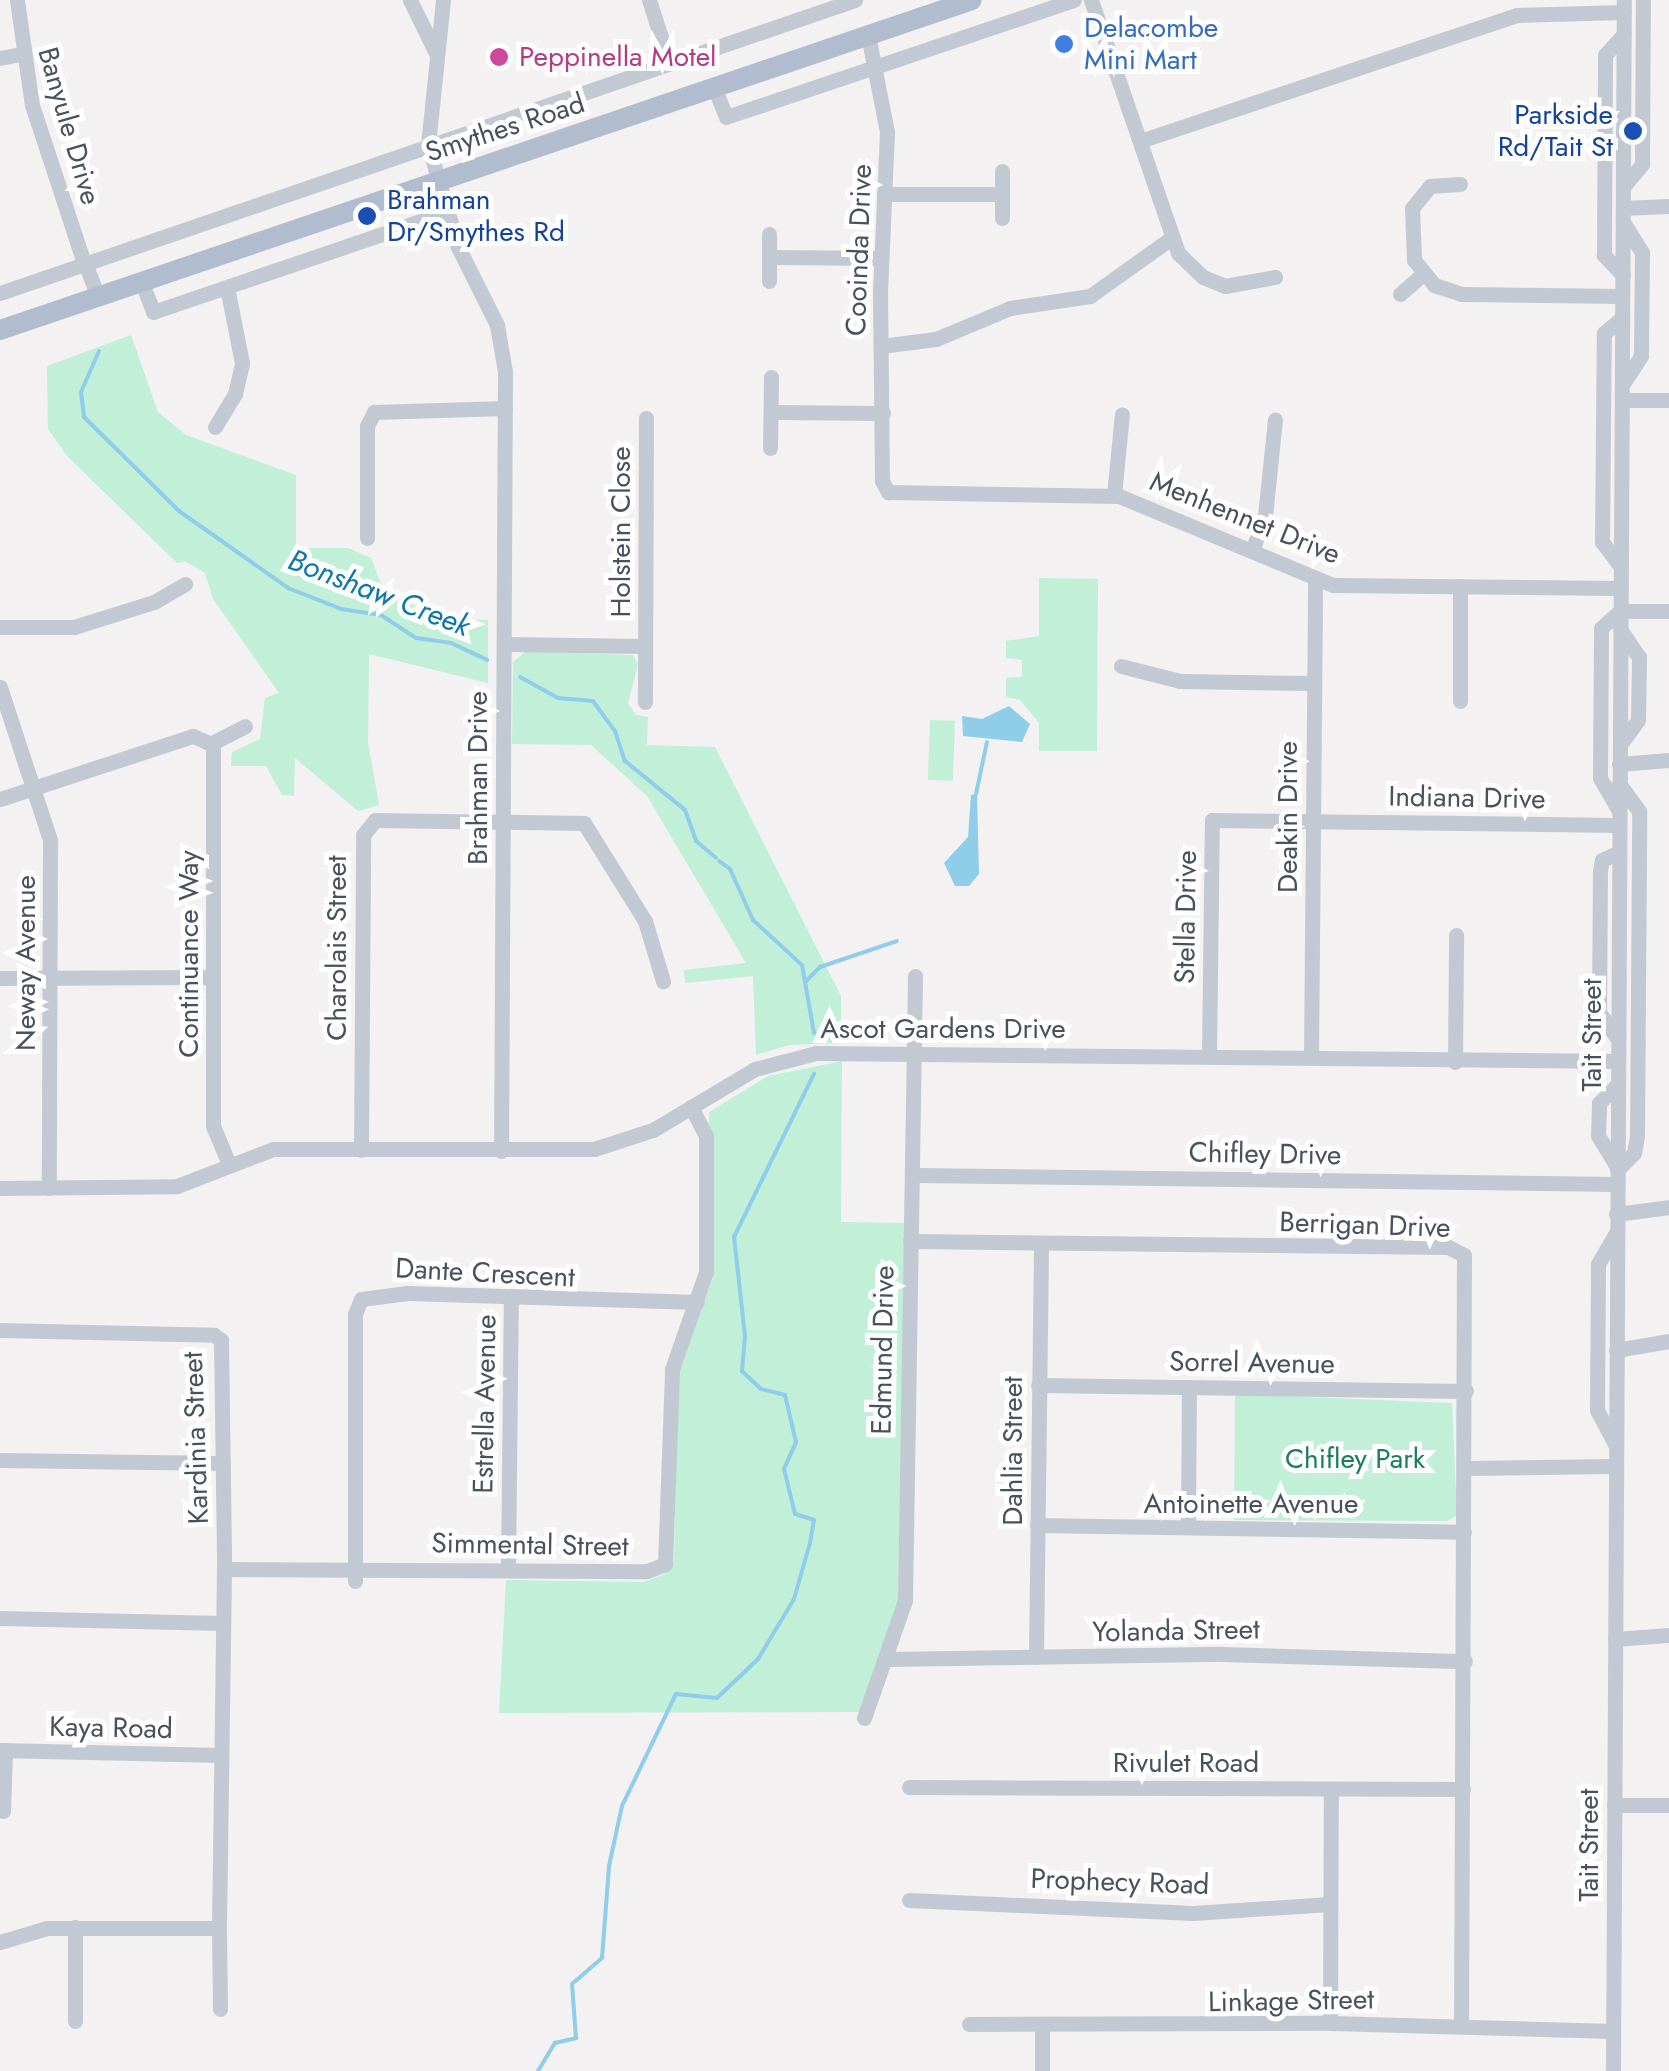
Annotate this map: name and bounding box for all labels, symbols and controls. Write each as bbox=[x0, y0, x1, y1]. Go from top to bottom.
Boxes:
place label: Delacombe Mini Mart bbox=[1084, 11, 1218, 77]
marker: Delacombe Mini Mart bbox=[1053, 33, 1075, 55]
place label: Peppinella Motel bbox=[519, 40, 717, 74]
street label: Banyule Drive bbox=[30, 43, 108, 209]
marker: Peppinella Motel bbox=[488, 46, 510, 68]
street label: Smythes Road bbox=[421, 86, 589, 170]
place label: Parkside Rd/Tait St bbox=[1498, 98, 1613, 164]
marker: Parkside Rd/Tait St bbox=[1622, 120, 1644, 142]
street label: Cooinda Drive bbox=[839, 164, 879, 336]
place label: Brahman Dr/Smythes Rd bbox=[387, 183, 565, 249]
marker: Brahman Dr/Smythes Rd bbox=[356, 205, 378, 227]
street label: Holstein Close bbox=[604, 446, 638, 618]
street label: Menhennet Drive bbox=[1145, 465, 1345, 571]
water label: Bonshaw Creek bbox=[283, 542, 475, 644]
street label: Brahman Drive bbox=[461, 691, 495, 865]
street label: Deakin Drive bbox=[1271, 741, 1305, 893]
street label: Indiana Drive bbox=[1388, 780, 1546, 816]
street label: Continuance Way bbox=[172, 850, 206, 1058]
street label: Stella Drive bbox=[1168, 850, 1204, 984]
street label: Charolais Street bbox=[320, 855, 354, 1041]
street label: Neway Avenue bbox=[9, 875, 43, 1051]
street label: Tait Street bbox=[1575, 979, 1609, 1091]
street label: Ascot Gardens Drive bbox=[820, 1012, 1066, 1046]
street label: Chifley Drive bbox=[1188, 1136, 1342, 1172]
street label: Berrigan Drive bbox=[1279, 1205, 1451, 1245]
street label: Dante Crescent bbox=[394, 1252, 576, 1294]
street label: Edmund Drive bbox=[865, 1265, 901, 1435]
street label: Estrella Avenue bbox=[467, 1314, 503, 1494]
street label: Sorrel Avenue bbox=[1169, 1345, 1335, 1381]
street label: Kardinia Street bbox=[176, 1351, 216, 1525]
street label: Dahlia Street bbox=[996, 1376, 1030, 1526]
park label: Chifley Park bbox=[1285, 1442, 1425, 1476]
street label: Antoinette Avenue bbox=[1143, 1487, 1359, 1521]
street label: Simmental Street bbox=[431, 1526, 629, 1564]
street label: Yolanda Street bbox=[1092, 1613, 1260, 1649]
street label: Kaya Road bbox=[49, 1710, 173, 1746]
street label: Rivulet Road bbox=[1113, 1746, 1259, 1780]
street label: Tait Street bbox=[1572, 1789, 1606, 1901]
street label: Prophecy Road bbox=[1030, 1862, 1210, 1902]
street label: Linkage Street bbox=[1208, 1983, 1374, 2019]

